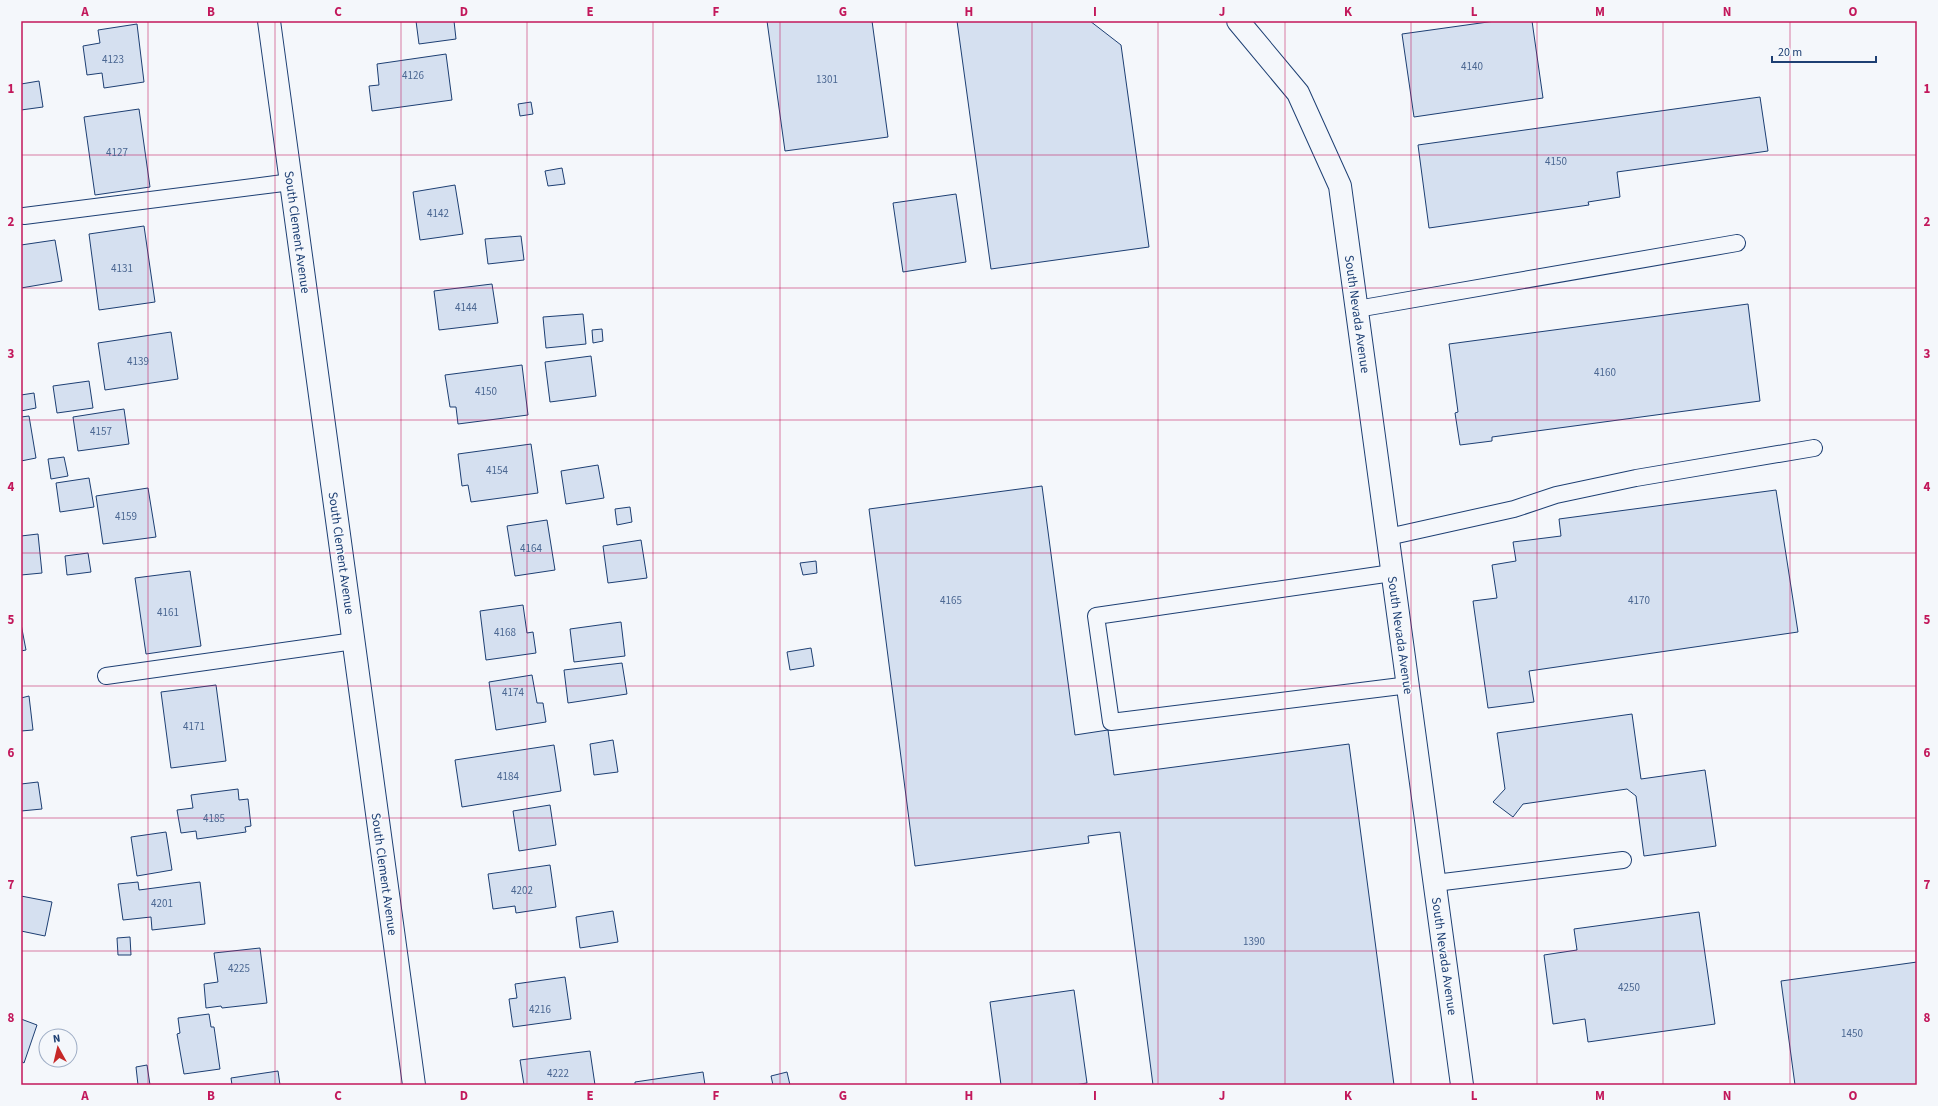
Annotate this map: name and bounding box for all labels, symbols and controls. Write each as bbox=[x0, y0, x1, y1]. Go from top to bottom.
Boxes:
text: A bbox=[80, 3, 89, 21]
text: B bbox=[207, 3, 215, 21]
text: C bbox=[334, 3, 342, 21]
text: D bbox=[460, 3, 468, 21]
text: E bbox=[586, 3, 594, 21]
text: F bbox=[713, 3, 720, 21]
text: G bbox=[839, 3, 847, 21]
text: H bbox=[965, 3, 973, 21]
text: I bbox=[1093, 3, 1097, 21]
text: J bbox=[1219, 3, 1225, 21]
text: K bbox=[1344, 3, 1353, 21]
text: L bbox=[1471, 3, 1478, 21]
text: M bbox=[1595, 3, 1605, 21]
text: N bbox=[1723, 3, 1731, 21]
text: O bbox=[1849, 3, 1858, 21]
scale bar bbox=[1772, 38, 1876, 64]
text: 20 m bbox=[1778, 44, 1802, 61]
house number: 4123 bbox=[102, 52, 124, 67]
house number: 4140 bbox=[1461, 59, 1483, 74]
house number: 4126 bbox=[402, 68, 424, 83]
house number: 1301 bbox=[816, 72, 838, 87]
text: 1 bbox=[8, 80, 15, 98]
text: 1 bbox=[1924, 80, 1931, 98]
house number: 4127 bbox=[106, 145, 128, 160]
house number: 4150 bbox=[1545, 154, 1567, 169]
street label: South Clement Avenue bbox=[279, 170, 315, 295]
house number: 4142 bbox=[427, 206, 449, 221]
text: 2 bbox=[8, 213, 15, 231]
text: 2 bbox=[1924, 213, 1931, 231]
street label: South Nevada Avenue bbox=[1340, 254, 1374, 374]
house number: 4131 bbox=[111, 261, 133, 276]
house number: 4144 bbox=[455, 300, 477, 315]
text: 3 bbox=[8, 345, 15, 363]
text: 3 bbox=[1924, 345, 1931, 363]
house number: 4139 bbox=[127, 354, 149, 369]
house number: 4160 bbox=[1594, 365, 1616, 380]
house number: 4150 bbox=[475, 384, 497, 399]
house number: 4157 bbox=[90, 424, 112, 439]
house number: 4154 bbox=[486, 463, 508, 478]
text: 4 bbox=[8, 478, 15, 496]
text: 4 bbox=[1924, 478, 1931, 496]
street label: South Clement Avenue bbox=[323, 491, 359, 616]
house number: 4159 bbox=[115, 509, 137, 524]
house number: 4164 bbox=[520, 541, 542, 556]
street label: South Nevada Avenue bbox=[1383, 575, 1417, 695]
house number: 4165 bbox=[940, 593, 962, 608]
house number: 4170 bbox=[1628, 593, 1650, 608]
house number: 4161 bbox=[157, 605, 179, 620]
text: 5 bbox=[8, 611, 15, 629]
text: 5 bbox=[1924, 611, 1931, 629]
house number: 4168 bbox=[494, 625, 516, 640]
house number: 4174 bbox=[502, 685, 524, 700]
house number: 4171 bbox=[183, 719, 205, 734]
text: 6 bbox=[8, 744, 15, 762]
text: 6 bbox=[1924, 744, 1931, 762]
house number: 4184 bbox=[497, 769, 519, 784]
house number: 4185 bbox=[203, 811, 225, 826]
street label: South Clement Avenue bbox=[366, 812, 402, 937]
text: 7 bbox=[8, 876, 15, 894]
text: 7 bbox=[1924, 876, 1931, 894]
house number: 4202 bbox=[511, 883, 533, 898]
house number: 4201 bbox=[151, 896, 173, 911]
street label: South Nevada Avenue bbox=[1427, 896, 1461, 1016]
house number: 1390 bbox=[1243, 934, 1265, 949]
house number: 4225 bbox=[228, 961, 250, 976]
house number: 4250 bbox=[1618, 980, 1640, 995]
house number: 4216 bbox=[529, 1002, 551, 1017]
text: 8 bbox=[8, 1009, 15, 1027]
text: 8 bbox=[1924, 1009, 1931, 1027]
house number: 1450 bbox=[1841, 1026, 1863, 1041]
north arrow bbox=[38, 1028, 78, 1068]
text: N bbox=[52, 1031, 61, 1047]
house number: 4222 bbox=[547, 1066, 569, 1081]
text: A bbox=[80, 1087, 89, 1105]
text: B bbox=[207, 1087, 215, 1105]
text: C bbox=[334, 1087, 342, 1105]
text: D bbox=[460, 1087, 468, 1105]
text: E bbox=[586, 1087, 594, 1105]
text: F bbox=[713, 1087, 720, 1105]
text: G bbox=[839, 1087, 847, 1105]
text: H bbox=[965, 1087, 973, 1105]
text: I bbox=[1093, 1087, 1097, 1105]
text: J bbox=[1219, 1087, 1225, 1105]
text: K bbox=[1344, 1087, 1353, 1105]
text: L bbox=[1471, 1087, 1478, 1105]
text: M bbox=[1595, 1087, 1605, 1105]
text: N bbox=[1723, 1087, 1731, 1105]
text: O bbox=[1849, 1087, 1858, 1105]

